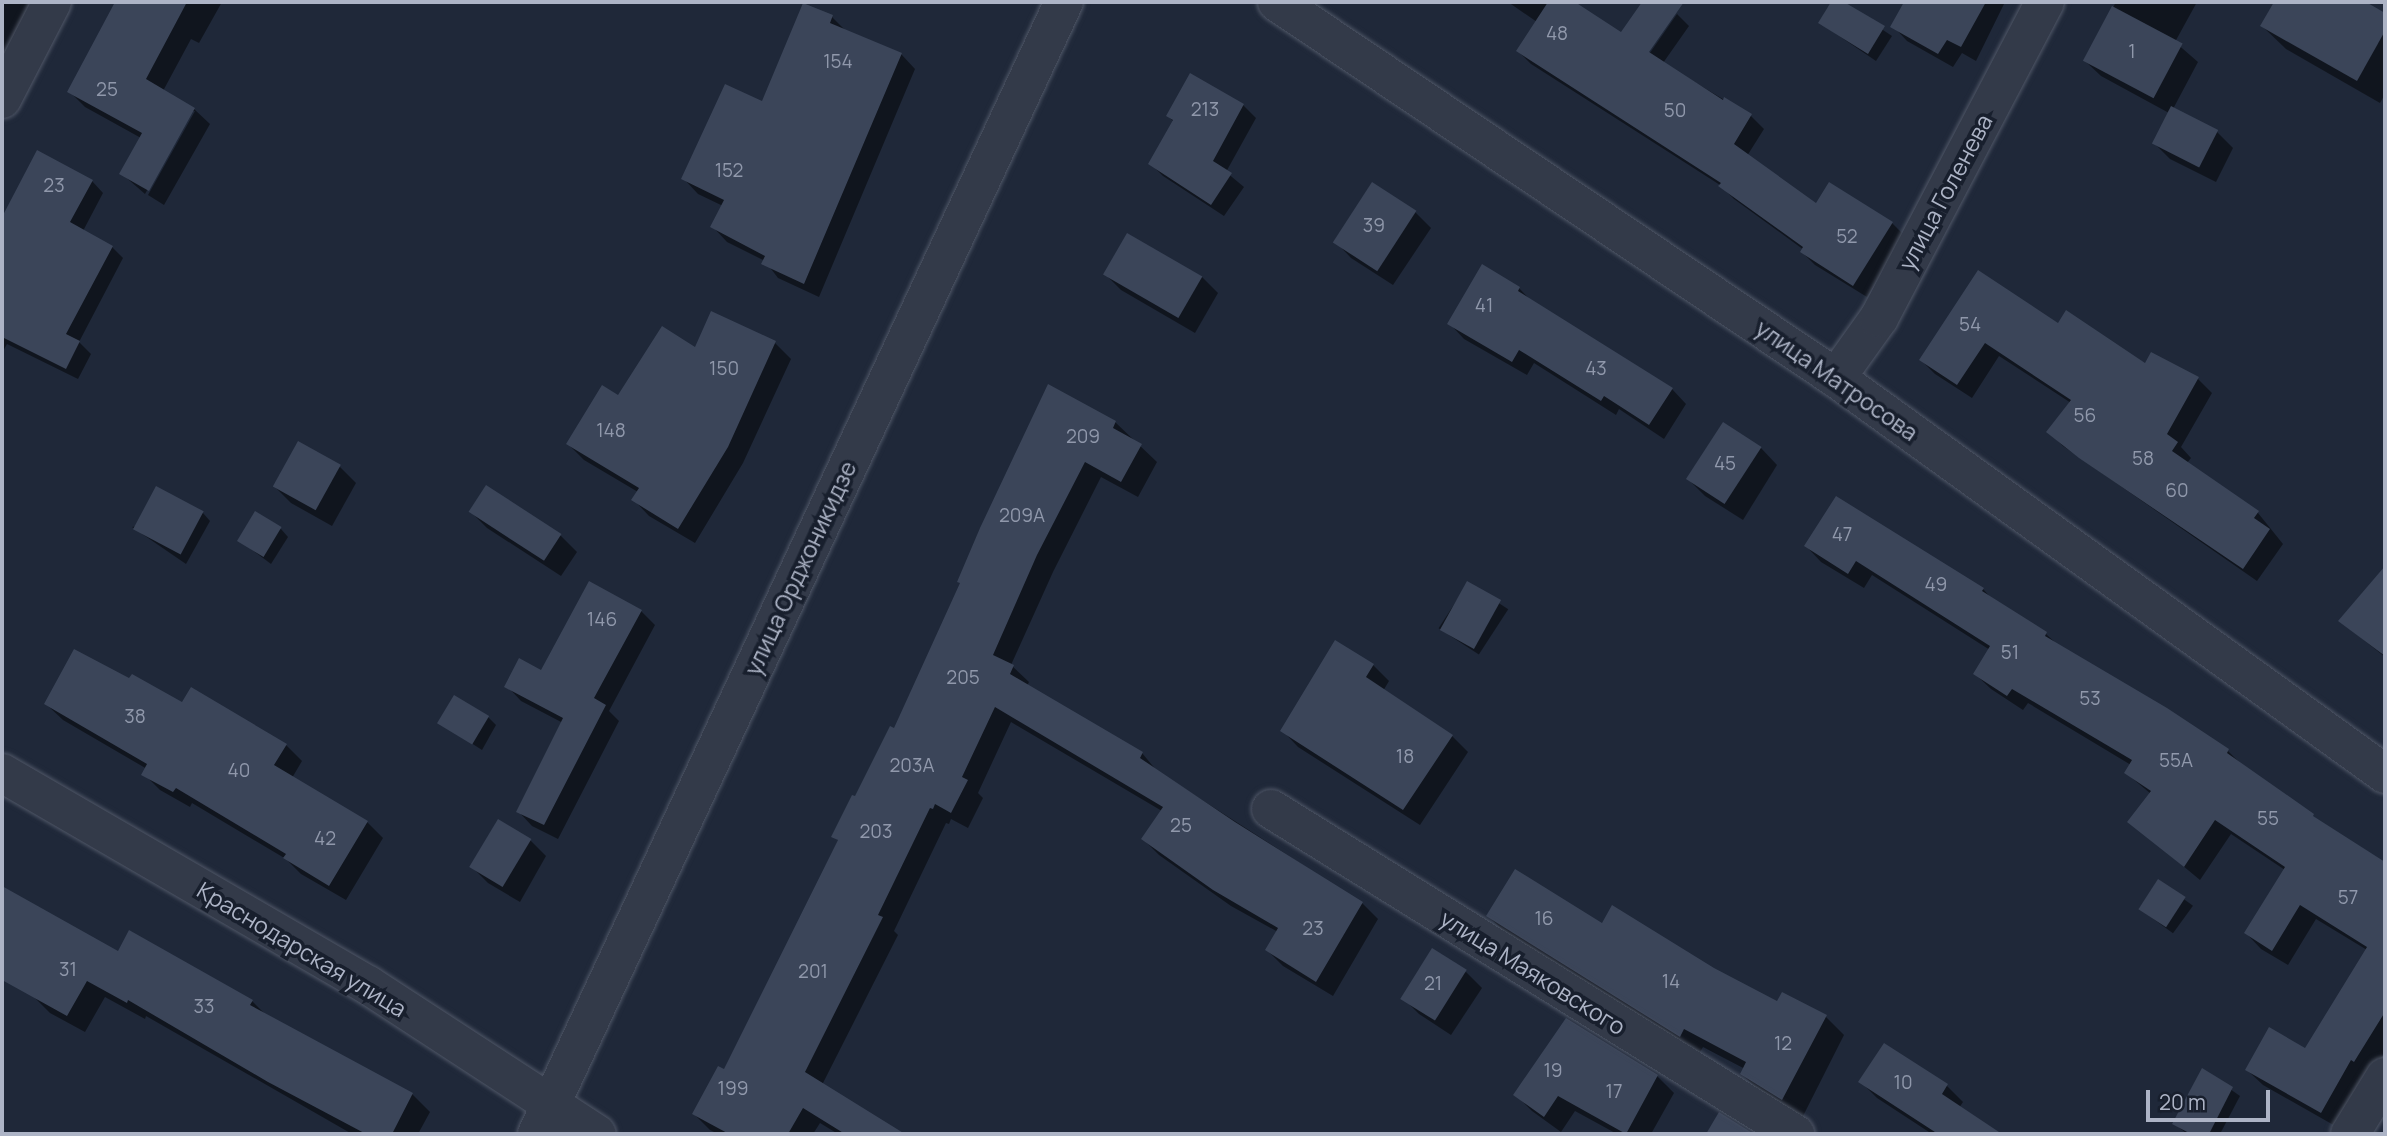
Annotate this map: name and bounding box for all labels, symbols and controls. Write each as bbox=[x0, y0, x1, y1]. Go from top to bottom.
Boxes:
house number: 48 bbox=[1546, 23, 1568, 45]
house number: 1 bbox=[2128, 41, 2136, 63]
house number: 154 bbox=[823, 51, 853, 73]
house number: 25 bbox=[96, 79, 118, 101]
house number: 213 bbox=[1191, 99, 1219, 121]
house number: 50 bbox=[1664, 100, 1686, 122]
street label: улица Голенева bbox=[1892, 109, 1998, 275]
house number: 152 bbox=[715, 160, 743, 182]
house number: 23 bbox=[43, 175, 65, 197]
house number: 39 bbox=[1363, 215, 1385, 237]
house number: 52 bbox=[1836, 226, 1858, 248]
house number: 41 bbox=[1475, 295, 1493, 317]
street label: улица Матросова bbox=[1751, 314, 1923, 446]
house number: 54 bbox=[1959, 314, 1981, 336]
house number: 150 bbox=[709, 358, 739, 380]
house number: 43 bbox=[1585, 358, 1607, 380]
house number: 56 bbox=[2074, 405, 2096, 427]
house number: 148 bbox=[596, 420, 626, 442]
house number: 209 bbox=[1066, 426, 1100, 448]
house number: 58 bbox=[2132, 448, 2154, 470]
house number: 45 bbox=[1714, 453, 1736, 475]
street label: улица Орджоникидзе bbox=[738, 457, 862, 679]
house number: 60 bbox=[2165, 480, 2189, 502]
house number: 209А bbox=[999, 505, 1045, 527]
house number: 47 bbox=[1832, 524, 1852, 546]
house number: 49 bbox=[1925, 574, 1947, 596]
house number: 146 bbox=[587, 609, 617, 631]
house number: 51 bbox=[2001, 642, 2019, 664]
house number: 205 bbox=[946, 667, 980, 689]
house number: 53 bbox=[2079, 688, 2101, 710]
house number: 38 bbox=[124, 706, 146, 728]
house number: 18 bbox=[1396, 746, 1414, 768]
house number: 55А bbox=[2159, 750, 2193, 772]
house number: 203А bbox=[890, 755, 934, 777]
house number: 40 bbox=[228, 760, 250, 782]
house number: 55 bbox=[2257, 808, 2279, 830]
house number: 25 bbox=[1170, 815, 1192, 837]
house number: 203 bbox=[860, 821, 892, 843]
house number: 42 bbox=[314, 828, 336, 850]
street label: Краснодарская улица bbox=[192, 876, 412, 1022]
house number: 57 bbox=[2338, 887, 2358, 909]
street label: улица Маяковского bbox=[1435, 904, 1631, 1040]
house number: 16 bbox=[1534, 908, 1554, 930]
house number: 23 bbox=[1302, 918, 1324, 940]
house number: 31 bbox=[59, 959, 77, 981]
house number: 201 bbox=[798, 961, 828, 983]
house number: 14 bbox=[1662, 971, 1680, 993]
house number: 21 bbox=[1424, 973, 1442, 995]
house number: 33 bbox=[193, 996, 215, 1018]
house number: 12 bbox=[1774, 1033, 1792, 1055]
house number: 19 bbox=[1543, 1060, 1563, 1082]
house number: 10 bbox=[1894, 1072, 1912, 1094]
scale bar bbox=[2149, 1076, 2273, 1120]
house number: 199 bbox=[718, 1078, 748, 1100]
house number: 17 bbox=[1606, 1081, 1622, 1103]
text: 20 m bbox=[2159, 1088, 2206, 1116]

